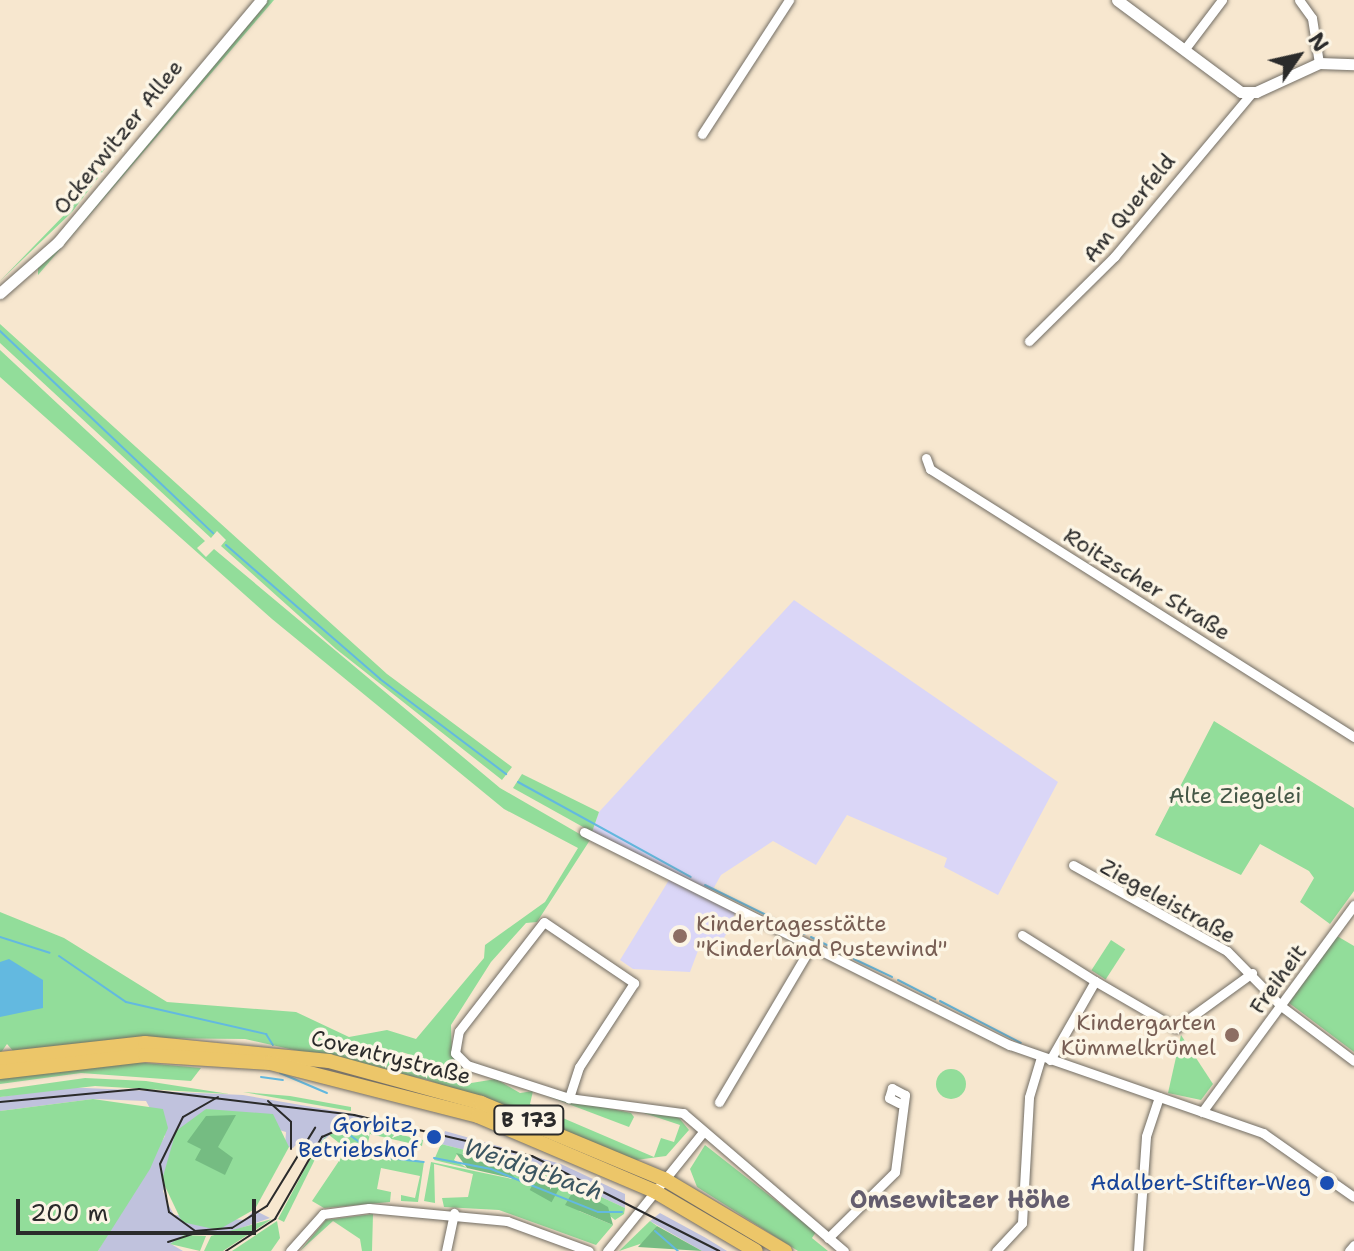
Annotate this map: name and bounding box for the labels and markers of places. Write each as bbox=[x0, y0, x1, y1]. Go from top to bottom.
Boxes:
place label: Kindertagesstätte "Kinderland Pustewind" bbox=[696, 910, 947, 962]
marker: Kindertagesstätte "Kinderland Pustewind" bbox=[671, 927, 689, 945]
place label: Kindergarten Kümmelkrümel bbox=[1061, 1009, 1216, 1060]
marker: Kindergarten Kümmelkrümel bbox=[1223, 1026, 1241, 1044]
place label: Gorbitz, Betriebshof bbox=[298, 1111, 418, 1162]
marker: Gorbitz, Betriebshof bbox=[425, 1128, 443, 1146]
place label: Adalbert-Stifter-Weg bbox=[1090, 1170, 1311, 1196]
marker: Adalbert-Stifter-Weg bbox=[1318, 1174, 1336, 1192]

